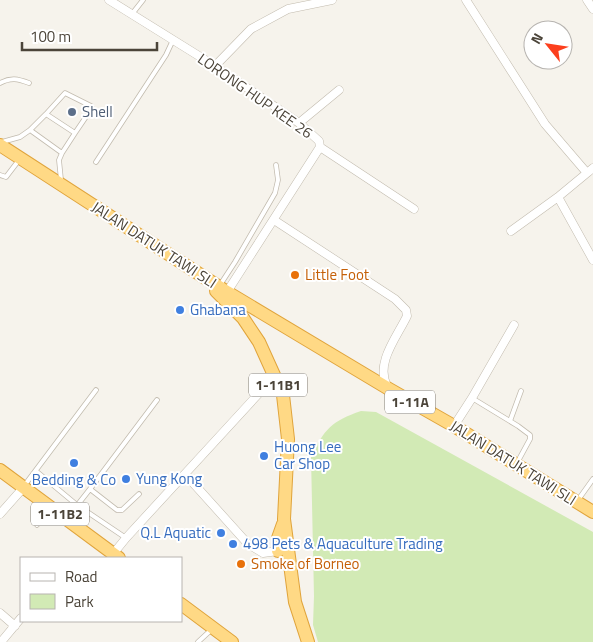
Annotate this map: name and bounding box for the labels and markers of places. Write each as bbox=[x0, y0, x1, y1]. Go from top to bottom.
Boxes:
place label: Shell bbox=[82, 100, 113, 123]
marker: Shell bbox=[66, 106, 78, 118]
place label: Little Foot bbox=[305, 263, 370, 286]
marker: Little Foot bbox=[289, 269, 301, 281]
place label: Ghabana bbox=[190, 298, 246, 321]
marker: Ghabana bbox=[174, 304, 186, 316]
place label: Huong Lee Car Shop bbox=[274, 435, 341, 475]
marker: Huong Lee Car Shop bbox=[258, 450, 270, 462]
marker: Bedding & Co bbox=[68, 457, 80, 469]
place label: Yung Kong bbox=[136, 467, 203, 490]
place label: Bedding & Co bbox=[32, 468, 116, 491]
marker: Yung Kong bbox=[120, 473, 132, 485]
place label: Q.L Aquatic bbox=[140, 521, 211, 544]
marker: Q.L Aquatic bbox=[215, 527, 227, 539]
place label: 498 Pets & Aquaculture Trading bbox=[243, 532, 443, 555]
marker: 498 Pets & Aquaculture Trading bbox=[227, 538, 239, 550]
place label: Smoke of Borneo bbox=[251, 552, 360, 575]
marker: Smoke of Borneo bbox=[235, 558, 247, 570]

